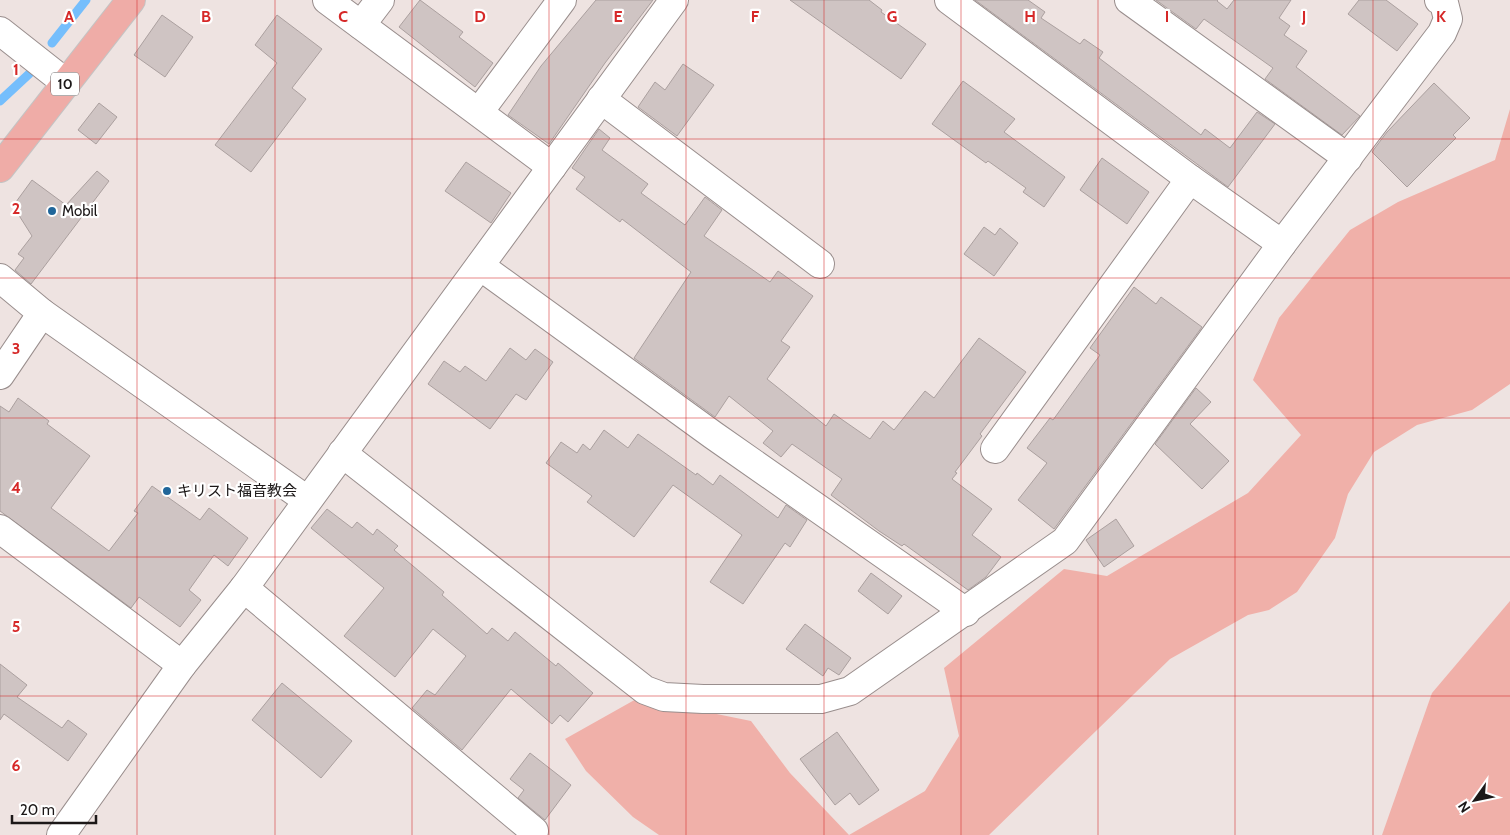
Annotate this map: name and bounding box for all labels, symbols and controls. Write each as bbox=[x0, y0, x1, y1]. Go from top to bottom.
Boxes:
text: A bbox=[64, 7, 74, 26]
text: B bbox=[201, 7, 211, 26]
text: C bbox=[338, 7, 348, 26]
text: D bbox=[474, 7, 486, 26]
text: E bbox=[613, 7, 623, 26]
text: F bbox=[751, 7, 760, 26]
text: G bbox=[887, 7, 897, 26]
text: H bbox=[1024, 7, 1036, 26]
text: I bbox=[1165, 7, 1169, 26]
text: J bbox=[1301, 7, 1306, 26]
text: K bbox=[1436, 7, 1446, 26]
text: 1 bbox=[13, 60, 19, 79]
road number: 10 bbox=[51, 72, 79, 96]
text: 2 bbox=[12, 199, 20, 218]
place label: Mobil bbox=[62, 202, 98, 220]
marker: Mobil bbox=[46, 205, 58, 217]
text: 3 bbox=[12, 339, 20, 358]
text: 4 bbox=[11, 478, 21, 497]
place label: キリスト福音教会 bbox=[177, 482, 297, 500]
marker: キリスト福音教会 bbox=[161, 485, 173, 497]
text: 5 bbox=[12, 617, 20, 636]
text: 6 bbox=[12, 756, 21, 775]
north arrow bbox=[1450, 775, 1500, 825]
scale bar bbox=[12, 792, 96, 824]
text: N bbox=[1454, 798, 1474, 816]
text: 20 m bbox=[20, 801, 55, 819]

